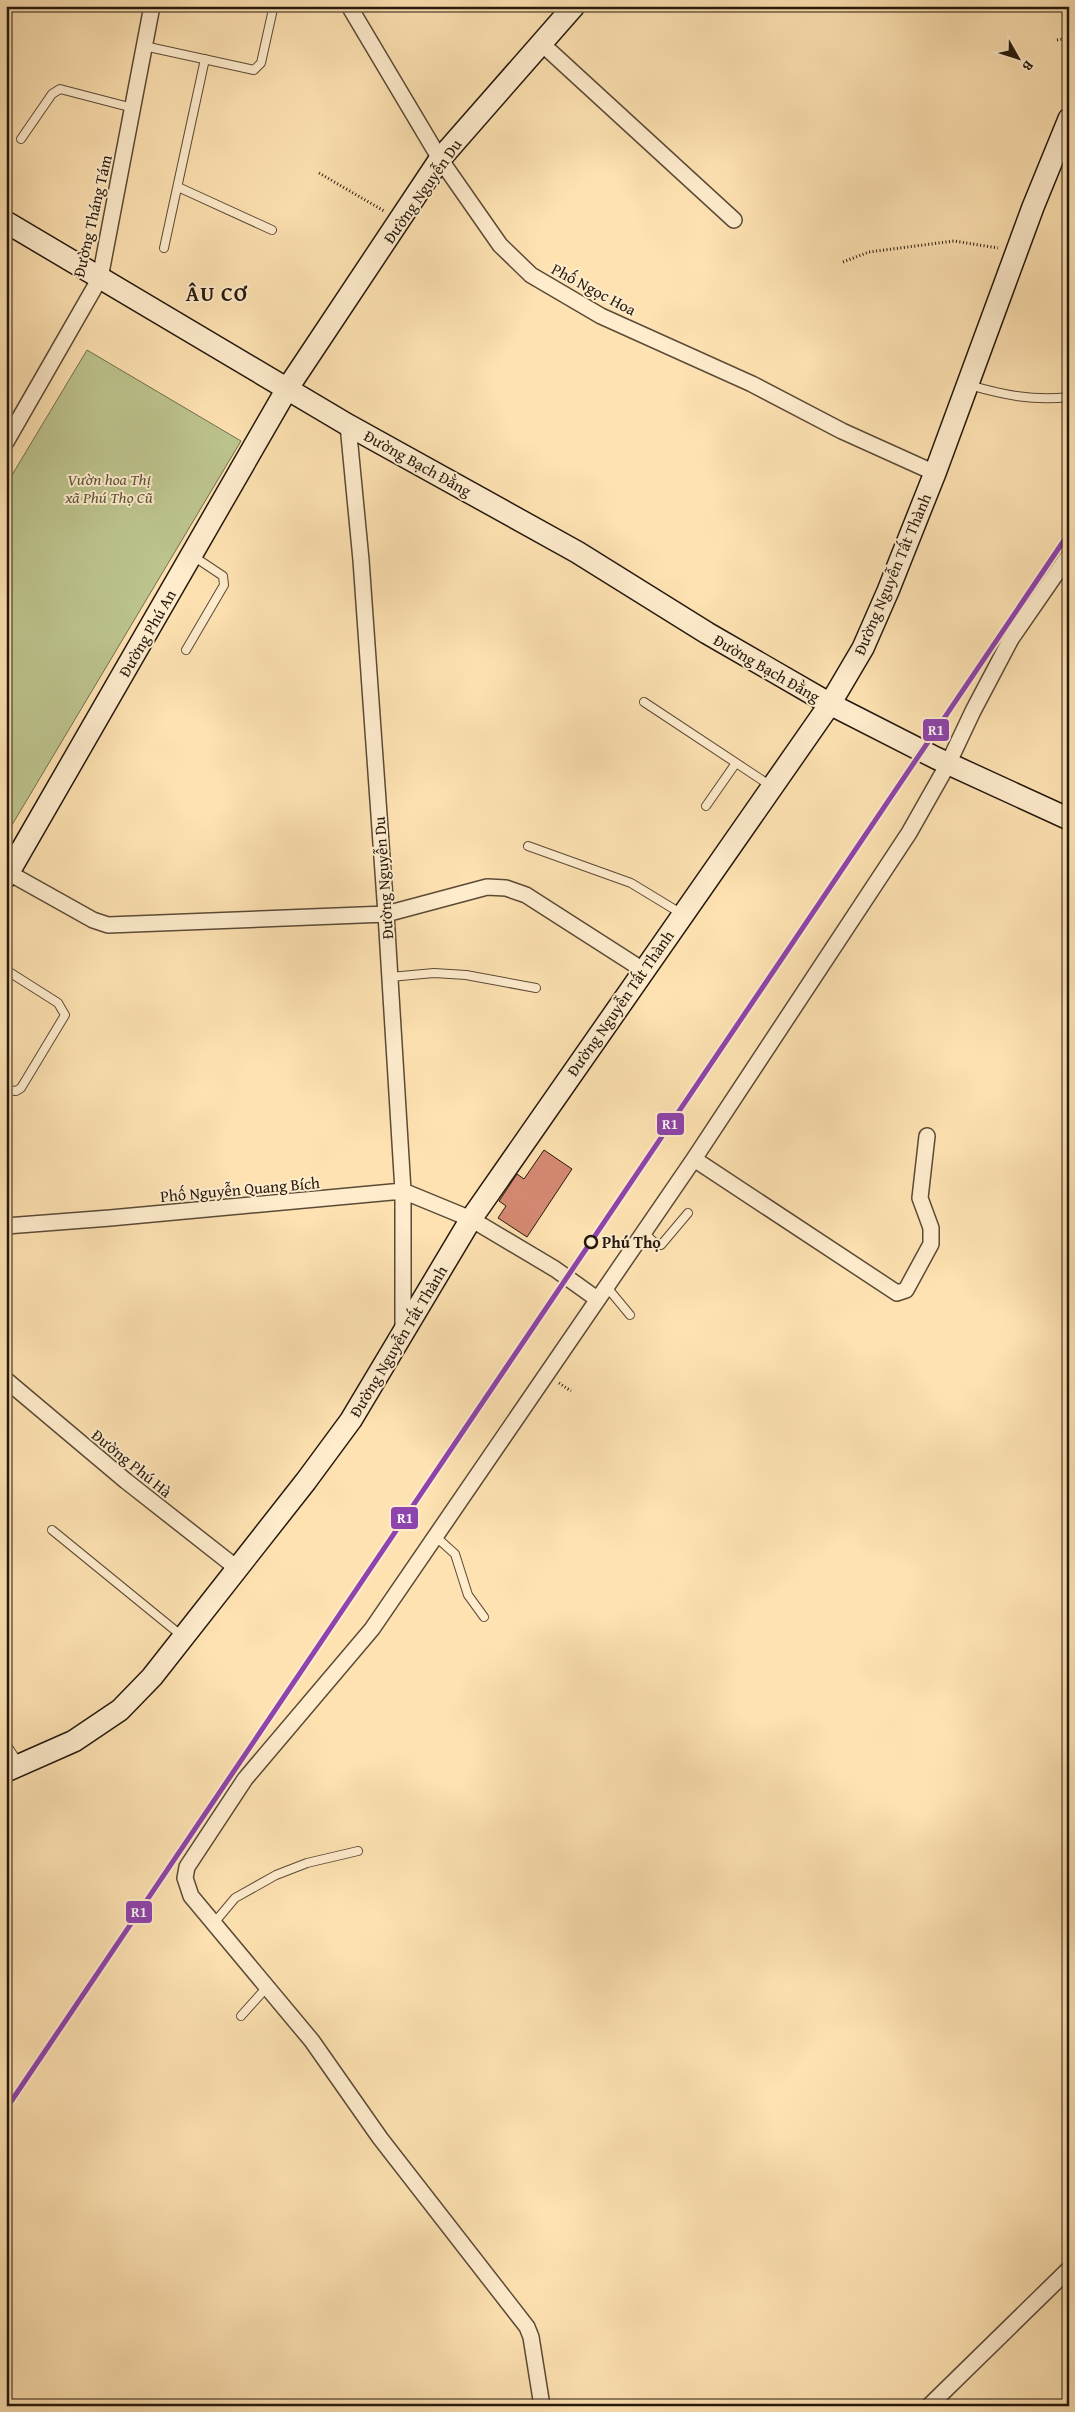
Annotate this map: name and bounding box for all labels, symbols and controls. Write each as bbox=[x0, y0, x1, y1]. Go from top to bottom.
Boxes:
north arrow bbox=[992, 32, 1042, 82]
text: B bbox=[1018, 57, 1039, 76]
street label: Đường Nguyễn Du bbox=[377, 134, 467, 248]
street label: Đường Tháng Tám bbox=[66, 153, 118, 279]
street label: Phố Ngọc Hoa bbox=[547, 257, 641, 322]
district label: ÂU CƠ bbox=[186, 278, 248, 309]
street label: Đường Bạch Đằng bbox=[360, 424, 476, 502]
park label: Vườn hoa Thị xã Phú Thọ Cũ bbox=[64, 467, 153, 509]
street label: Đường Nguyễn Tất Thành bbox=[847, 489, 937, 659]
street label: Đường Phú An bbox=[112, 585, 182, 681]
street label: Đường Bạch Đằng bbox=[709, 628, 825, 708]
line badge: R1 bbox=[922, 718, 950, 742]
text: R1 bbox=[928, 720, 944, 740]
street label: Đường Nguyễn Du bbox=[367, 816, 399, 940]
street label: Đường Nguyễn Tất Thành bbox=[560, 925, 680, 1081]
line badge: R1 bbox=[656, 1112, 685, 1136]
text: R1 bbox=[662, 1114, 678, 1134]
street label: Phố Nguyễn Quang Bích bbox=[159, 1170, 321, 1208]
place label: Phú Thọ bbox=[602, 1230, 661, 1254]
marker: Phú Thọ bbox=[584, 1235, 598, 1249]
street label: Đường Nguyễn Tất Thành bbox=[343, 1260, 453, 1422]
street label: Đường Phú Hà bbox=[87, 1423, 178, 1503]
line badge: R1 bbox=[390, 1506, 419, 1530]
text: R1 bbox=[397, 1508, 413, 1528]
line badge: R1 bbox=[125, 1900, 153, 1924]
text: R1 bbox=[131, 1902, 147, 1922]

